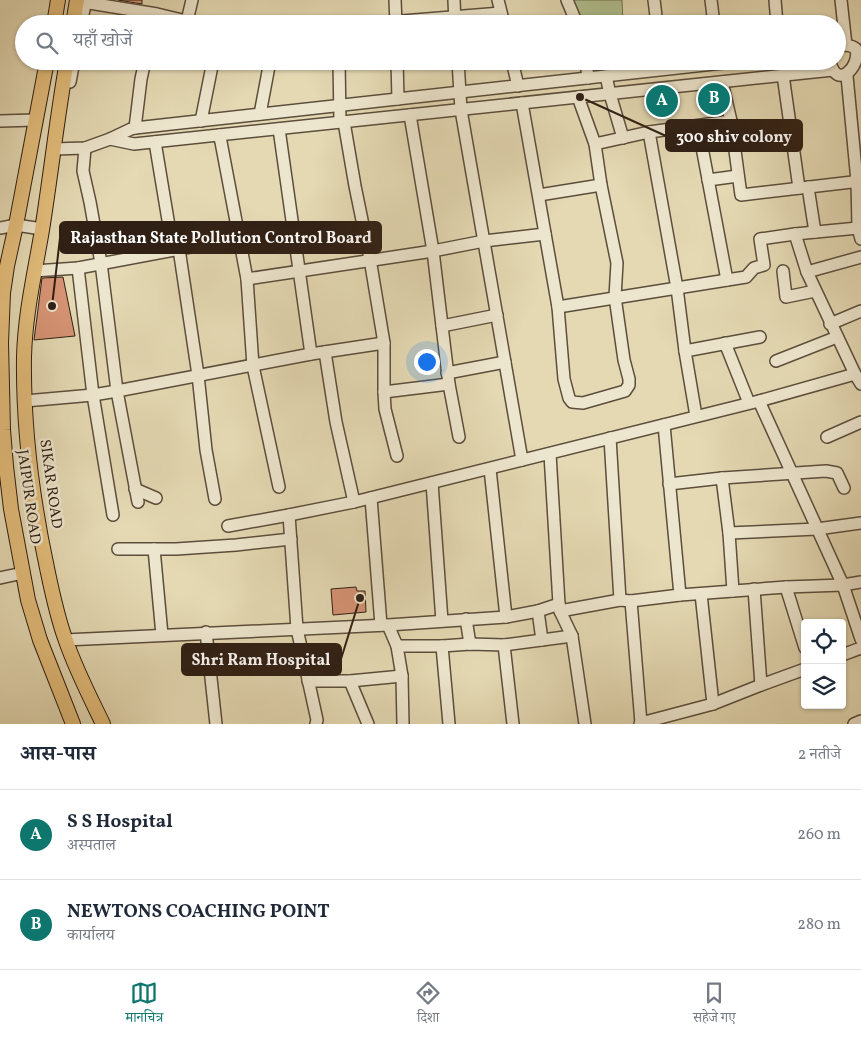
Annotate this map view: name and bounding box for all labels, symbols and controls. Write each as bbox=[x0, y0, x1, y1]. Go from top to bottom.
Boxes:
search box bbox=[15, 15, 846, 70]
text: यहाँ खोजें bbox=[73, 28, 132, 54]
icon: search bbox=[33, 29, 61, 57]
pin: B bbox=[698, 80, 730, 118]
pin: A bbox=[646, 82, 678, 120]
callout: 300 shiv colony bbox=[666, 120, 802, 151]
text: 300 shiv colony bbox=[676, 127, 792, 149]
callout: Rajasthan State Pollution Control Board bbox=[60, 222, 381, 253]
text: Rajasthan State Pollution Control Board bbox=[70, 228, 372, 250]
your location bbox=[414, 349, 440, 375]
street label: SIKAR ROAD bbox=[33, 438, 67, 530]
street label: JAIPUR ROAD bbox=[11, 448, 45, 546]
map controls bbox=[801, 619, 846, 709]
button: locate bbox=[801, 619, 846, 664]
callout: Shri Ram Hospital bbox=[182, 644, 341, 675]
text: Shri Ram Hospital bbox=[191, 650, 331, 672]
button: layers bbox=[801, 664, 846, 709]
text: आस-पास bbox=[20, 740, 96, 769]
text: 2 नतीजे bbox=[798, 744, 841, 766]
text: S S Hospital bbox=[67, 809, 173, 835]
text: A bbox=[30, 824, 42, 846]
text: 260 m bbox=[797, 824, 841, 846]
text: अस्पताल bbox=[67, 835, 116, 857]
text: NEWTONS COACHING POINT bbox=[67, 899, 330, 925]
text: B bbox=[31, 914, 41, 936]
text: 280 m bbox=[797, 914, 841, 936]
text: कार्यालय bbox=[67, 925, 115, 947]
tab: मानचित्र bbox=[125, 979, 163, 1031]
tab: दिशा bbox=[414, 979, 442, 1031]
tab: सहेजे गए bbox=[693, 979, 736, 1031]

